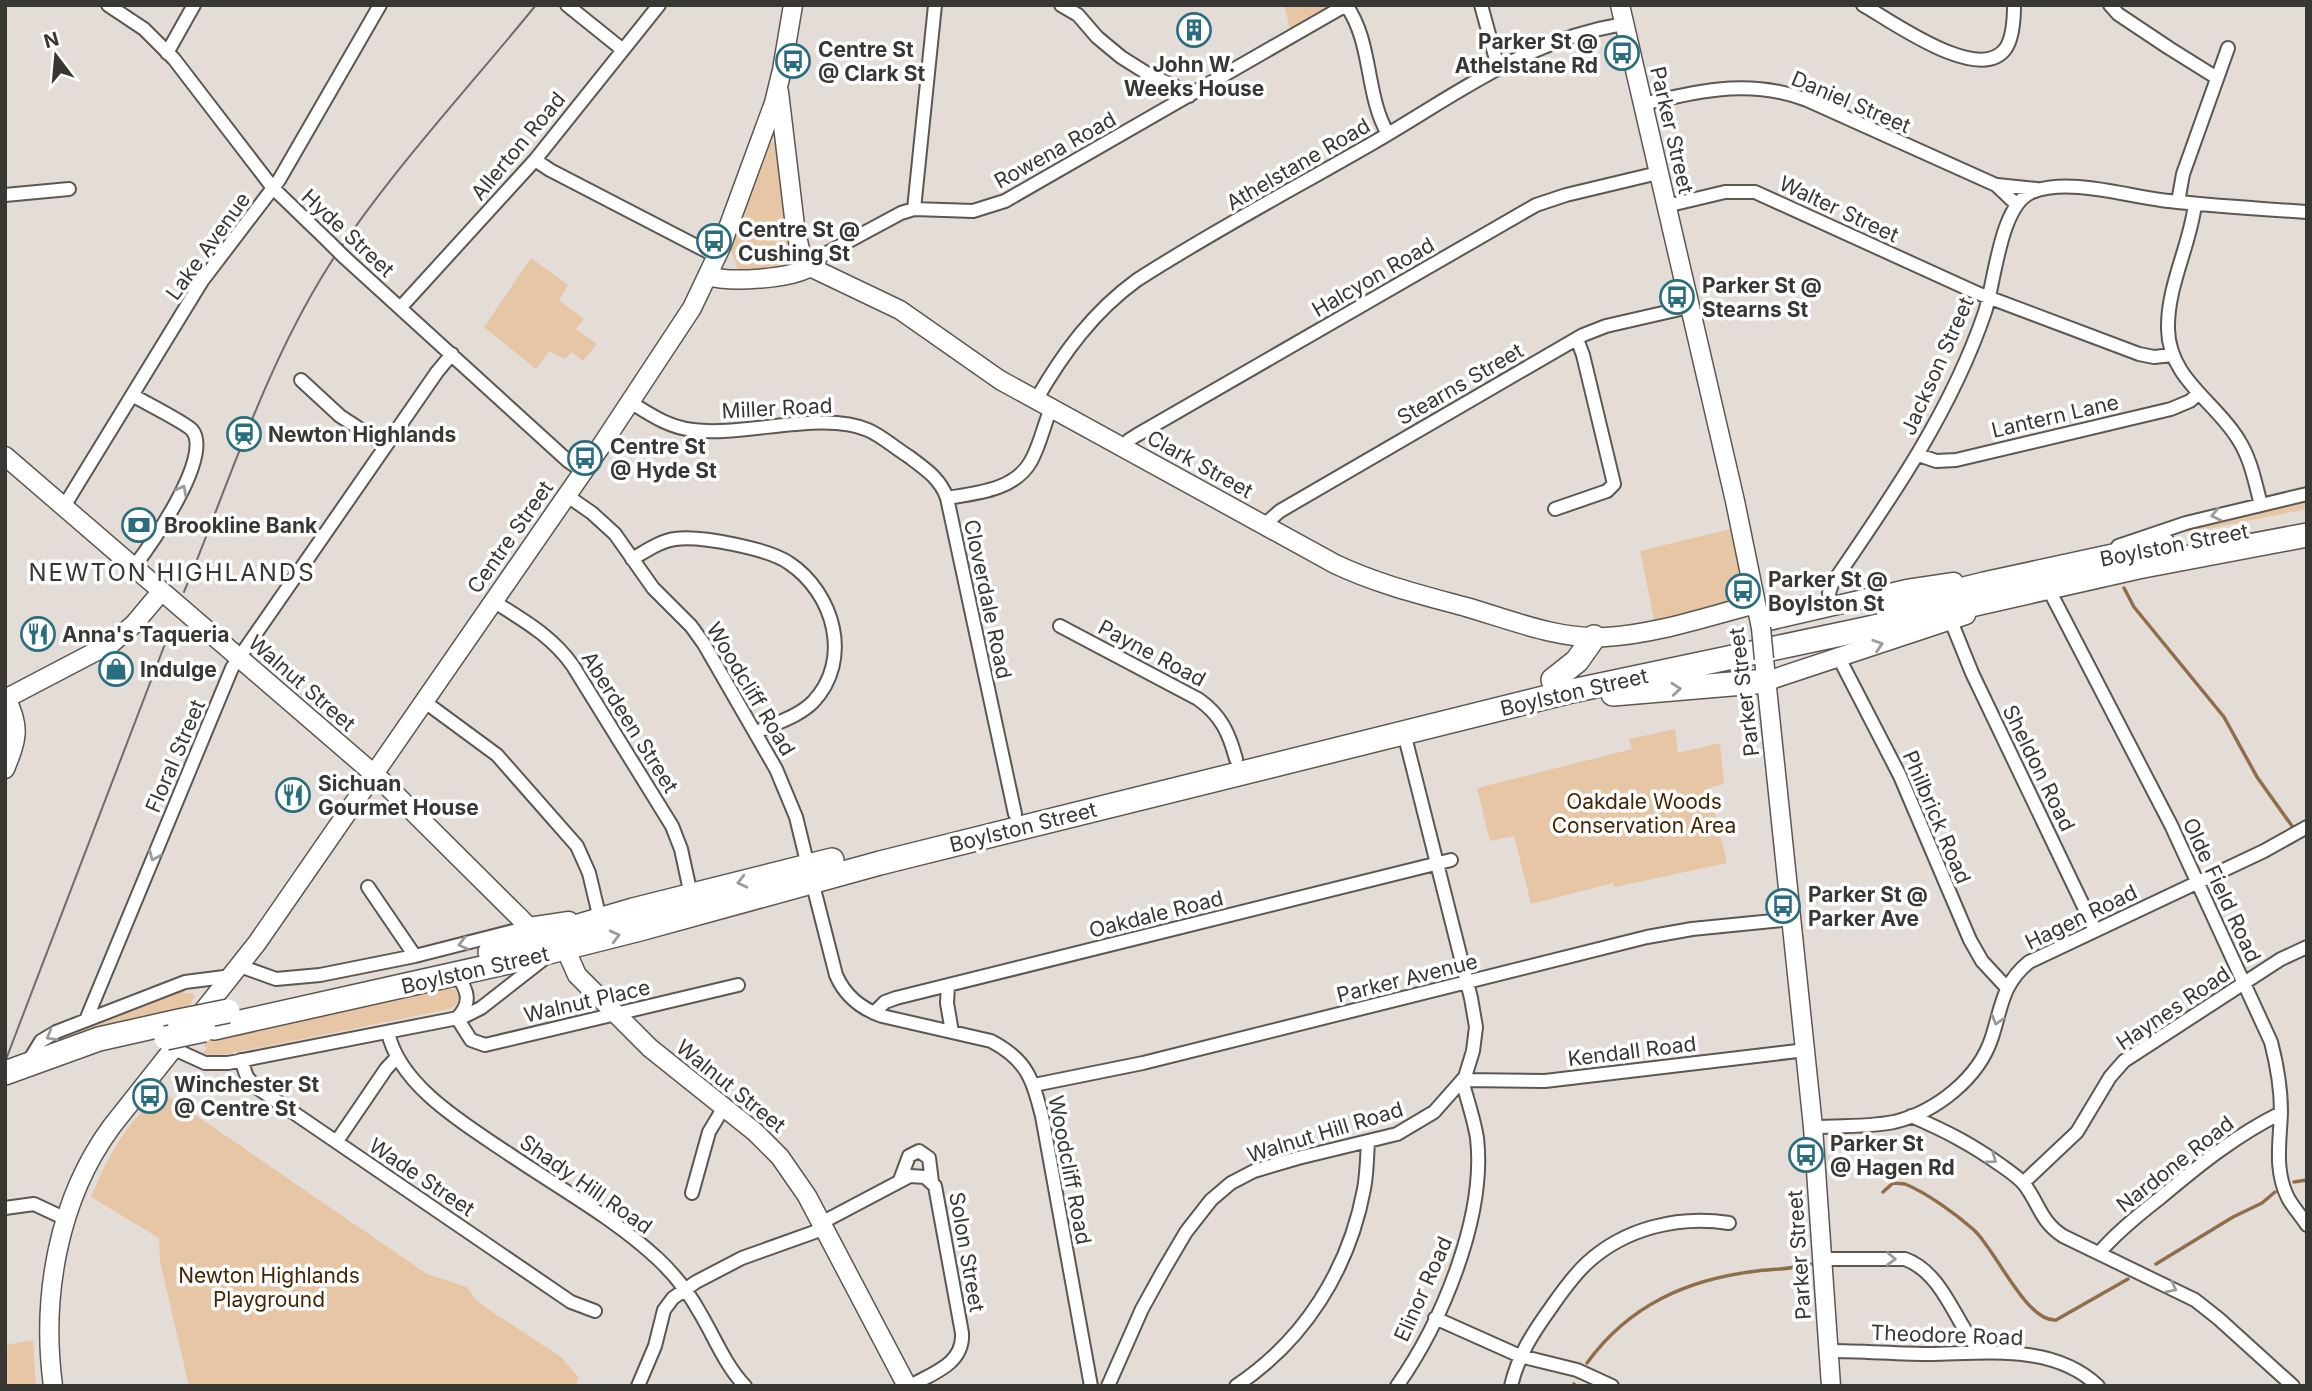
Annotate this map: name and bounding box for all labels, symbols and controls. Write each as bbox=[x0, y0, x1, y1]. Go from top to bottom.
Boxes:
building icon: John W. Weeks House bbox=[1175, 11, 1213, 49]
north arrow bbox=[21, 21, 91, 91]
text: N bbox=[41, 27, 62, 53]
place label: Parker St @ Athelstane Rd bbox=[1455, 29, 1598, 78]
bus stop icon: Parker St @ Athelstane Rd bbox=[1603, 34, 1641, 72]
place label: Centre St @ Clark St bbox=[818, 37, 926, 86]
bus stop icon: Centre St @ Clark St bbox=[774, 42, 812, 80]
place label: John W. Weeks House bbox=[1124, 52, 1264, 101]
street label: Parker Street bbox=[1645, 64, 1699, 196]
street label: Daniel Street bbox=[1788, 66, 1914, 138]
street label: Allerton Road bbox=[466, 87, 570, 205]
street label: Rowena Road bbox=[990, 106, 1120, 194]
street label: Athelstane Road bbox=[1222, 113, 1374, 215]
street label: Walter Street bbox=[1775, 170, 1903, 248]
street label: Hyde Street bbox=[297, 184, 400, 282]
street label: Lake Avenue bbox=[161, 187, 255, 305]
place label: Centre St @ Cushing St bbox=[738, 217, 860, 266]
bus stop icon: Centre St @ Cushing St bbox=[695, 222, 733, 260]
street label: Halcyon Road bbox=[1307, 232, 1439, 322]
place label: Parker St @ Stearns St bbox=[1702, 273, 1822, 322]
bus stop icon: Parker St @ Stearns St bbox=[1658, 278, 1696, 316]
street label: Jackson Street bbox=[1895, 293, 1979, 439]
street label: Stearns Street bbox=[1393, 338, 1528, 430]
street label: Lantern Lane bbox=[1989, 389, 2121, 443]
street label: Miller Road bbox=[721, 393, 833, 423]
station icon: Newton Highlands bbox=[225, 415, 263, 453]
place label: Newton Highlands bbox=[268, 422, 456, 447]
street label: Clark Street bbox=[1143, 425, 1257, 503]
place label: Centre St @ Hyde St bbox=[610, 434, 717, 483]
bus stop icon: Centre St @ Hyde St bbox=[566, 439, 604, 477]
street label: Centre Street bbox=[462, 476, 558, 598]
one-way arrow bbox=[174, 484, 187, 497]
bank icon: Brookline Bank bbox=[120, 506, 158, 544]
one-way arrow bbox=[2211, 507, 2223, 521]
place label: Brookline Bank bbox=[164, 513, 318, 538]
street label: Cloverdale Road bbox=[959, 517, 1017, 681]
street label: Boylston Street bbox=[2098, 518, 2251, 572]
district label: NEWTON HIGHLANDS bbox=[28, 558, 316, 587]
place label: Parker St @ Boylston St bbox=[1768, 567, 1888, 616]
bus stop icon: Parker St @ Boylston St bbox=[1724, 572, 1762, 610]
street label: Payne Road bbox=[1094, 614, 1210, 692]
restaurant icon: Anna's Taqueria bbox=[19, 615, 57, 653]
street label: Woodcliff Road bbox=[701, 618, 801, 760]
place label: Anna's Taqueria bbox=[62, 622, 229, 647]
street label: Parker Street bbox=[1724, 626, 1764, 758]
street label: Walnut Street bbox=[243, 630, 361, 736]
one-way arrow bbox=[1872, 639, 1884, 653]
street label: Aberdeen Street bbox=[576, 647, 684, 797]
shop icon: Indulge bbox=[97, 650, 135, 688]
place label: Indulge bbox=[140, 657, 217, 682]
street label: Boylston Street bbox=[1498, 663, 1650, 721]
one-way arrow bbox=[1671, 682, 1682, 697]
street label: Floral Street bbox=[140, 696, 210, 816]
street label: Sheldon Road bbox=[1998, 701, 2080, 835]
street label: Philbrick Road bbox=[1898, 747, 1976, 887]
place label: Sichuan Gourmet House bbox=[318, 771, 479, 820]
restaurant icon: Sichuan Gourmet House bbox=[274, 776, 312, 814]
park label: Oakdale Woods Conservation Area bbox=[1552, 789, 1736, 838]
street label: Boylston Street bbox=[947, 797, 1099, 857]
street label: Olde Field Road bbox=[2178, 814, 2266, 966]
one-way arrow bbox=[149, 849, 163, 861]
one-way arrow bbox=[736, 874, 748, 888]
street label: Hagen Road bbox=[2021, 879, 2141, 955]
place label: Parker St @ Parker Ave bbox=[1808, 882, 1928, 931]
street label: Oakdale Road bbox=[1086, 885, 1226, 943]
bus stop icon: Parker St @ Parker Ave bbox=[1764, 887, 1802, 925]
one-way arrow bbox=[608, 930, 620, 944]
one-way arrow bbox=[457, 936, 469, 950]
street label: Boylston Street bbox=[399, 941, 551, 999]
street label: Parker Avenue bbox=[1334, 948, 1480, 1008]
street label: Haynes Road bbox=[2112, 961, 2234, 1055]
street label: Walnut Place bbox=[522, 974, 652, 1028]
one-way arrow bbox=[1990, 1013, 2005, 1025]
one-way arrow bbox=[46, 1028, 59, 1041]
street label: Kendall Road bbox=[1566, 1031, 1698, 1071]
street label: Walnut Street bbox=[671, 1034, 791, 1138]
place label: Winchester St @ Centre St bbox=[174, 1072, 320, 1121]
bus stop icon: Winchester St @ Centre St bbox=[131, 1077, 169, 1115]
street label: Woodcliff Road bbox=[1043, 1093, 1097, 1247]
street label: Walnut Hill Road bbox=[1244, 1096, 1406, 1168]
street label: Nardone Road bbox=[2111, 1110, 2239, 1218]
street label: Shady Hill Road bbox=[515, 1129, 657, 1239]
place label: Parker St @ Hagen Rd bbox=[1830, 1131, 1955, 1180]
street label: Wade Street bbox=[365, 1133, 480, 1221]
bus stop icon: Parker St @ Hagen Rd bbox=[1787, 1136, 1825, 1174]
one-way arrow bbox=[1984, 1151, 1997, 1163]
street label: Parker Street bbox=[1782, 1189, 1816, 1321]
street label: Solon Street bbox=[944, 1190, 990, 1314]
street label: Elinor Road bbox=[1389, 1233, 1457, 1345]
one-way arrow bbox=[1886, 1251, 1896, 1267]
park label: Newton Highlands Playground bbox=[178, 1263, 360, 1312]
one-way arrow bbox=[2165, 1280, 2177, 1293]
street label: Theodore Road bbox=[1870, 1320, 2024, 1350]

